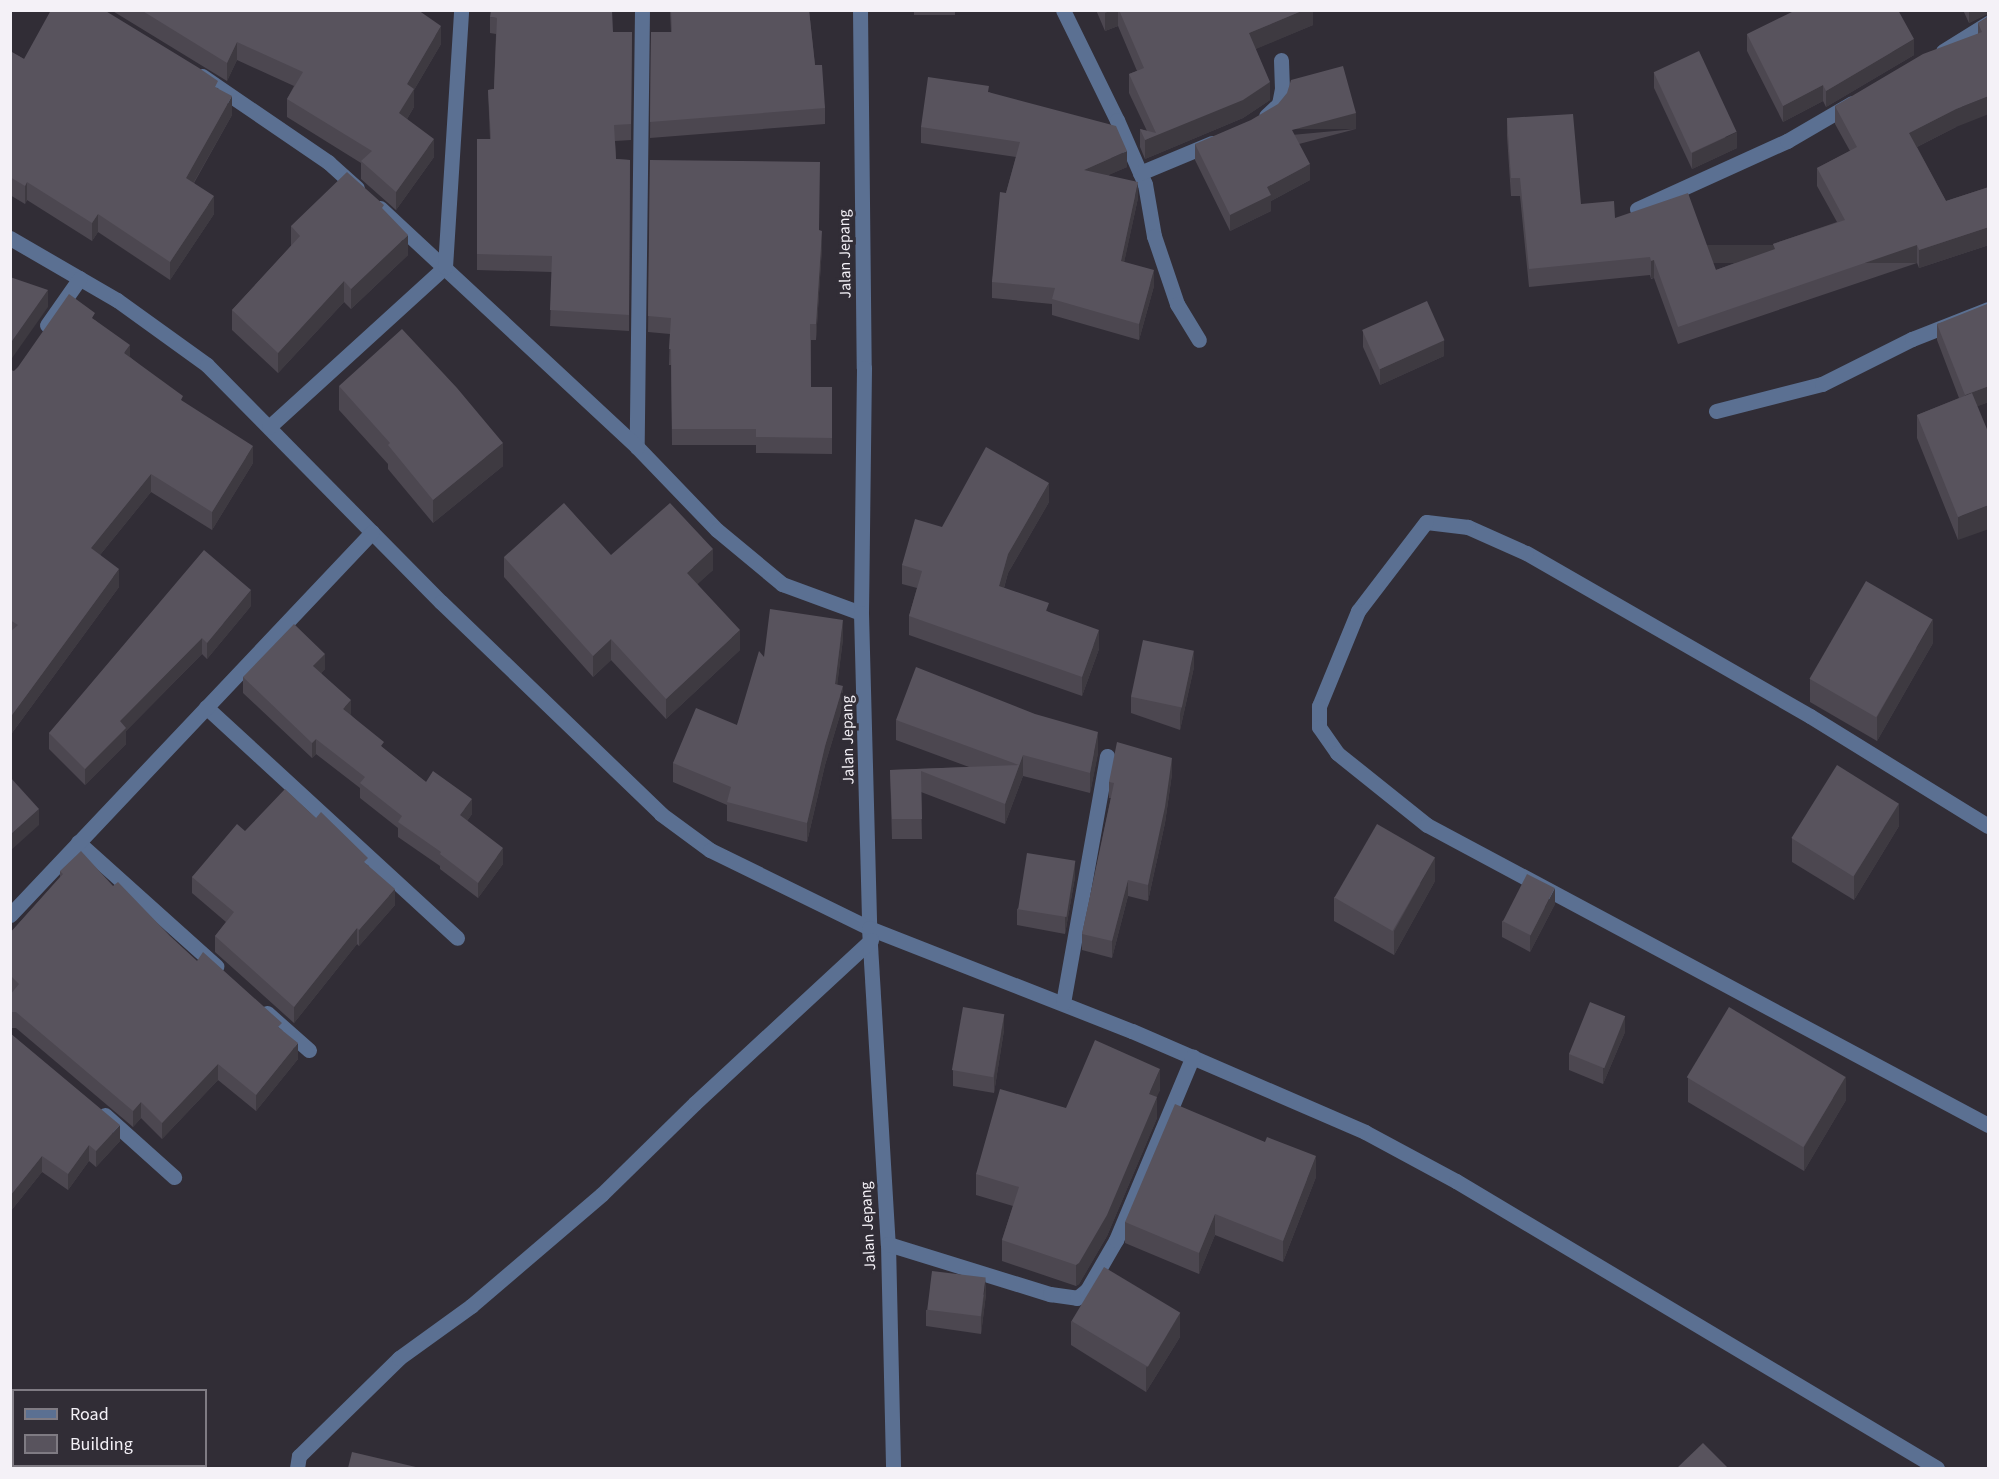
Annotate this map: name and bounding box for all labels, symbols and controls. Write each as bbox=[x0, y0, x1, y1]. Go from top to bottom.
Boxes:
street label: Jalan Jepang bbox=[835, 209, 855, 299]
street label: Jalan Jepang bbox=[838, 695, 858, 785]
street label: Jalan Jepang bbox=[856, 1181, 880, 1271]
legend bbox=[12, 1389, 207, 1467]
text: Road bbox=[70, 1402, 109, 1427]
text: Building bbox=[70, 1432, 133, 1457]

